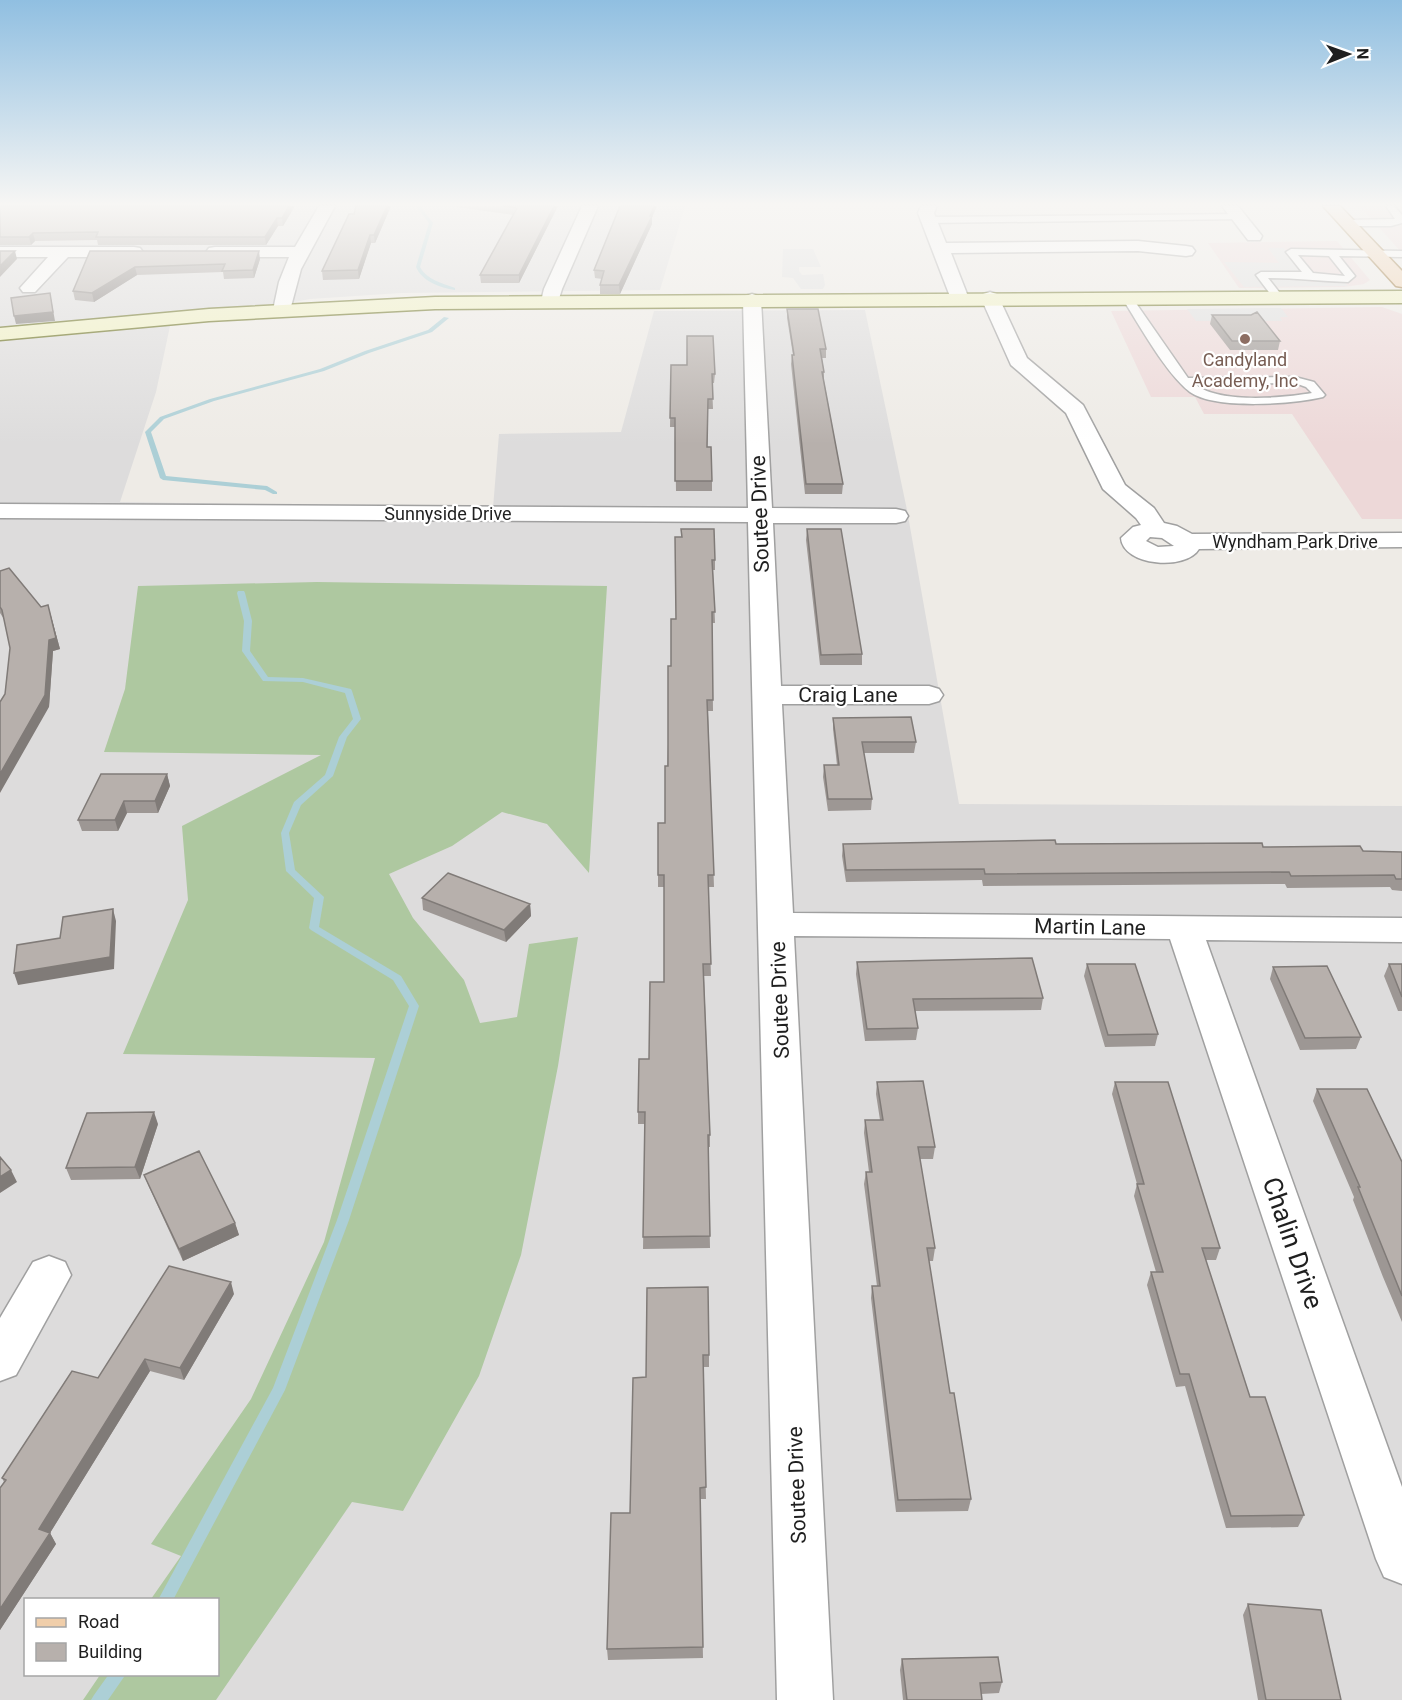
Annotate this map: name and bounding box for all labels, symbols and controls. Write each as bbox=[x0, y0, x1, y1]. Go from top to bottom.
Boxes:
north arrow bbox=[1318, 24, 1378, 84]
text: N bbox=[1353, 48, 1372, 60]
marker: Candyland Academy, Inc bbox=[1238, 332, 1252, 346]
place label: Candyland Academy, Inc bbox=[1192, 349, 1298, 391]
street label: Soutee Drive bbox=[746, 455, 774, 573]
street label: Sunnyside Drive bbox=[384, 503, 512, 524]
street label: Wyndham Park Drive bbox=[1212, 531, 1378, 552]
street label: Craig Lane bbox=[798, 683, 898, 707]
street label: Martin Lane bbox=[1034, 914, 1146, 940]
street label: Soutee Drive bbox=[766, 941, 794, 1059]
street label: Chalin Drive bbox=[1256, 1173, 1330, 1313]
street label: Soutee Drive bbox=[783, 1426, 811, 1544]
legend bbox=[24, 1598, 219, 1676]
text: Road bbox=[78, 1611, 119, 1632]
text: Building bbox=[78, 1641, 142, 1662]

